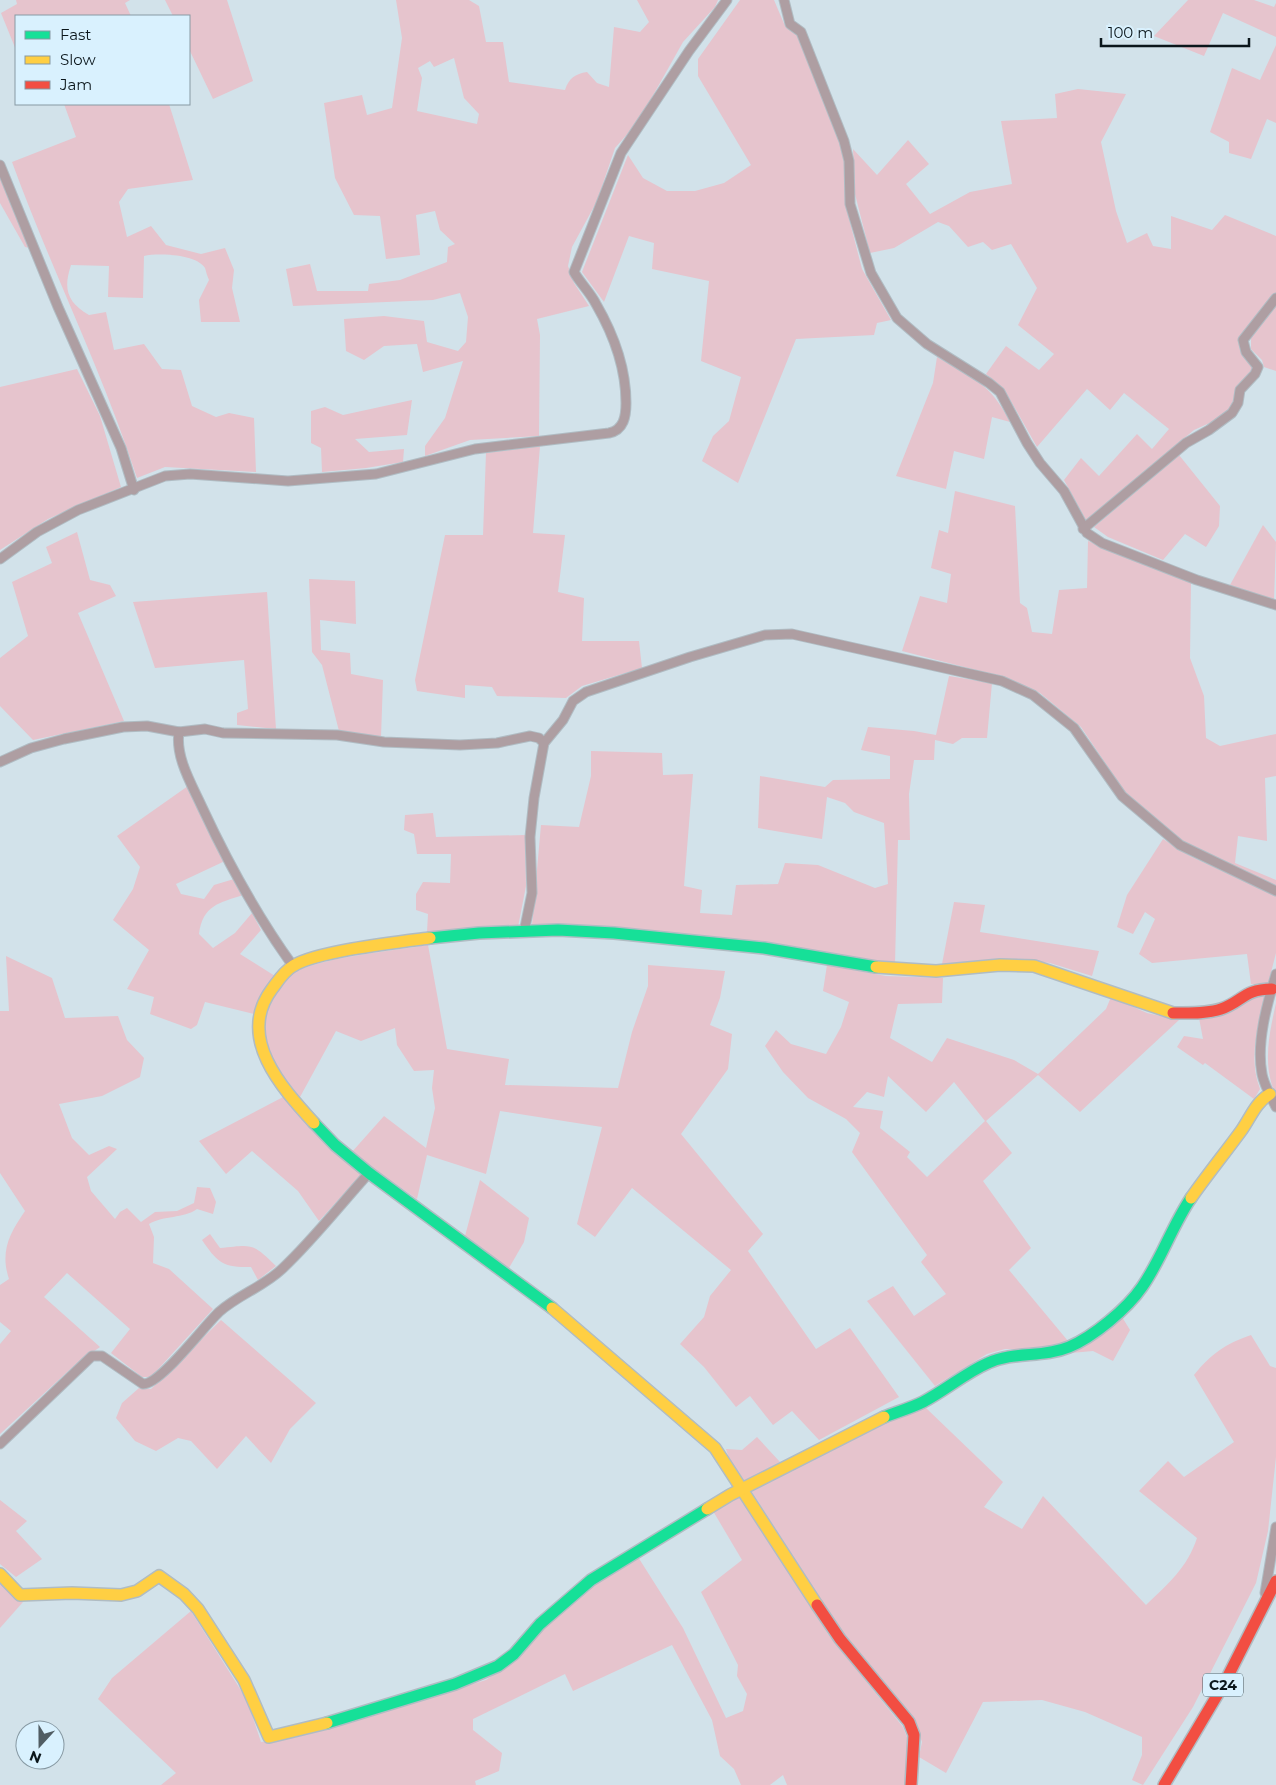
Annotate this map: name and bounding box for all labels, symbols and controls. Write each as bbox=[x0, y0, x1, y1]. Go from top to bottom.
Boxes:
legend bbox=[15, 15, 190, 105]
scale bar bbox=[1101, 15, 1248, 47]
text: 100 m bbox=[1108, 23, 1153, 42]
text: Fast bbox=[60, 25, 91, 44]
text: Slow bbox=[60, 50, 96, 69]
text: Jam bbox=[59, 75, 92, 94]
road number: C24 bbox=[1203, 1674, 1243, 1696]
north arrow bbox=[15, 1720, 65, 1770]
text: N bbox=[27, 1747, 44, 1768]

